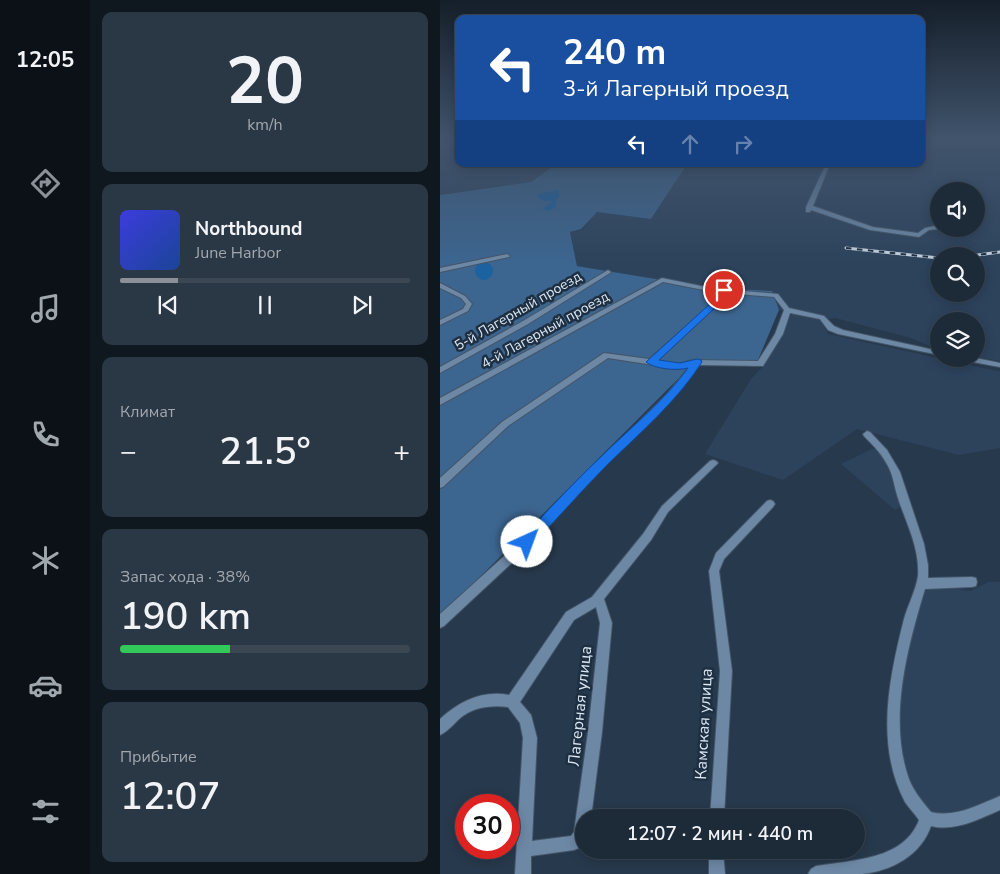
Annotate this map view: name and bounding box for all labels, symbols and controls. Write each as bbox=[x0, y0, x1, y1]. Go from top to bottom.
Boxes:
text: 240 m bbox=[563, 29, 666, 76]
icon: left bbox=[480, 35, 545, 100]
text: 20 bbox=[226, 37, 304, 126]
text: 12:05 bbox=[16, 45, 74, 75]
text: 3-й Лагерный проезд bbox=[563, 74, 789, 104]
text: km/h bbox=[247, 114, 283, 136]
icon: left bbox=[623, 130, 651, 158]
icon: ahead bbox=[676, 130, 704, 158]
icon: right bbox=[729, 130, 757, 158]
icon: directions bbox=[28, 166, 63, 201]
map controls bbox=[930, 182, 985, 367]
button: sound bbox=[930, 182, 985, 237]
text: Northbound bbox=[195, 216, 302, 242]
text: June Harbor bbox=[195, 242, 281, 264]
button: search bbox=[930, 247, 985, 302]
street label: 5-й Лагерный проезд bbox=[451, 267, 585, 355]
pin bbox=[703, 269, 745, 311]
icon: arrive bbox=[710, 276, 738, 304]
street label: 4-й Лагерный проезд bbox=[478, 287, 612, 373]
icon: music bbox=[28, 291, 63, 326]
icon: previous bbox=[154, 291, 182, 319]
icon: pause bbox=[251, 291, 279, 319]
icon: next bbox=[348, 291, 376, 319]
button: layers bbox=[930, 312, 985, 367]
text: Климат bbox=[120, 401, 175, 423]
icon: phone bbox=[28, 417, 63, 452]
text: 21.5° bbox=[219, 426, 311, 477]
text: − bbox=[120, 433, 137, 471]
text: + bbox=[393, 433, 410, 471]
position arrow bbox=[500, 515, 552, 567]
icon: climate bbox=[28, 543, 63, 578]
text: Запас хода · 38% bbox=[120, 566, 250, 588]
text: 190 km bbox=[120, 591, 251, 642]
street label: Лагерная улица bbox=[563, 645, 597, 767]
icon: car bbox=[28, 668, 63, 703]
street label: Камская улица bbox=[690, 668, 718, 780]
text: Прибытие bbox=[120, 746, 197, 768]
text: 12:07 bbox=[120, 771, 220, 822]
icon: filters bbox=[28, 794, 63, 829]
speed limit sign: 30 bbox=[455, 794, 520, 859]
text: 12:07 · 2 мин · 440 m bbox=[627, 821, 813, 847]

